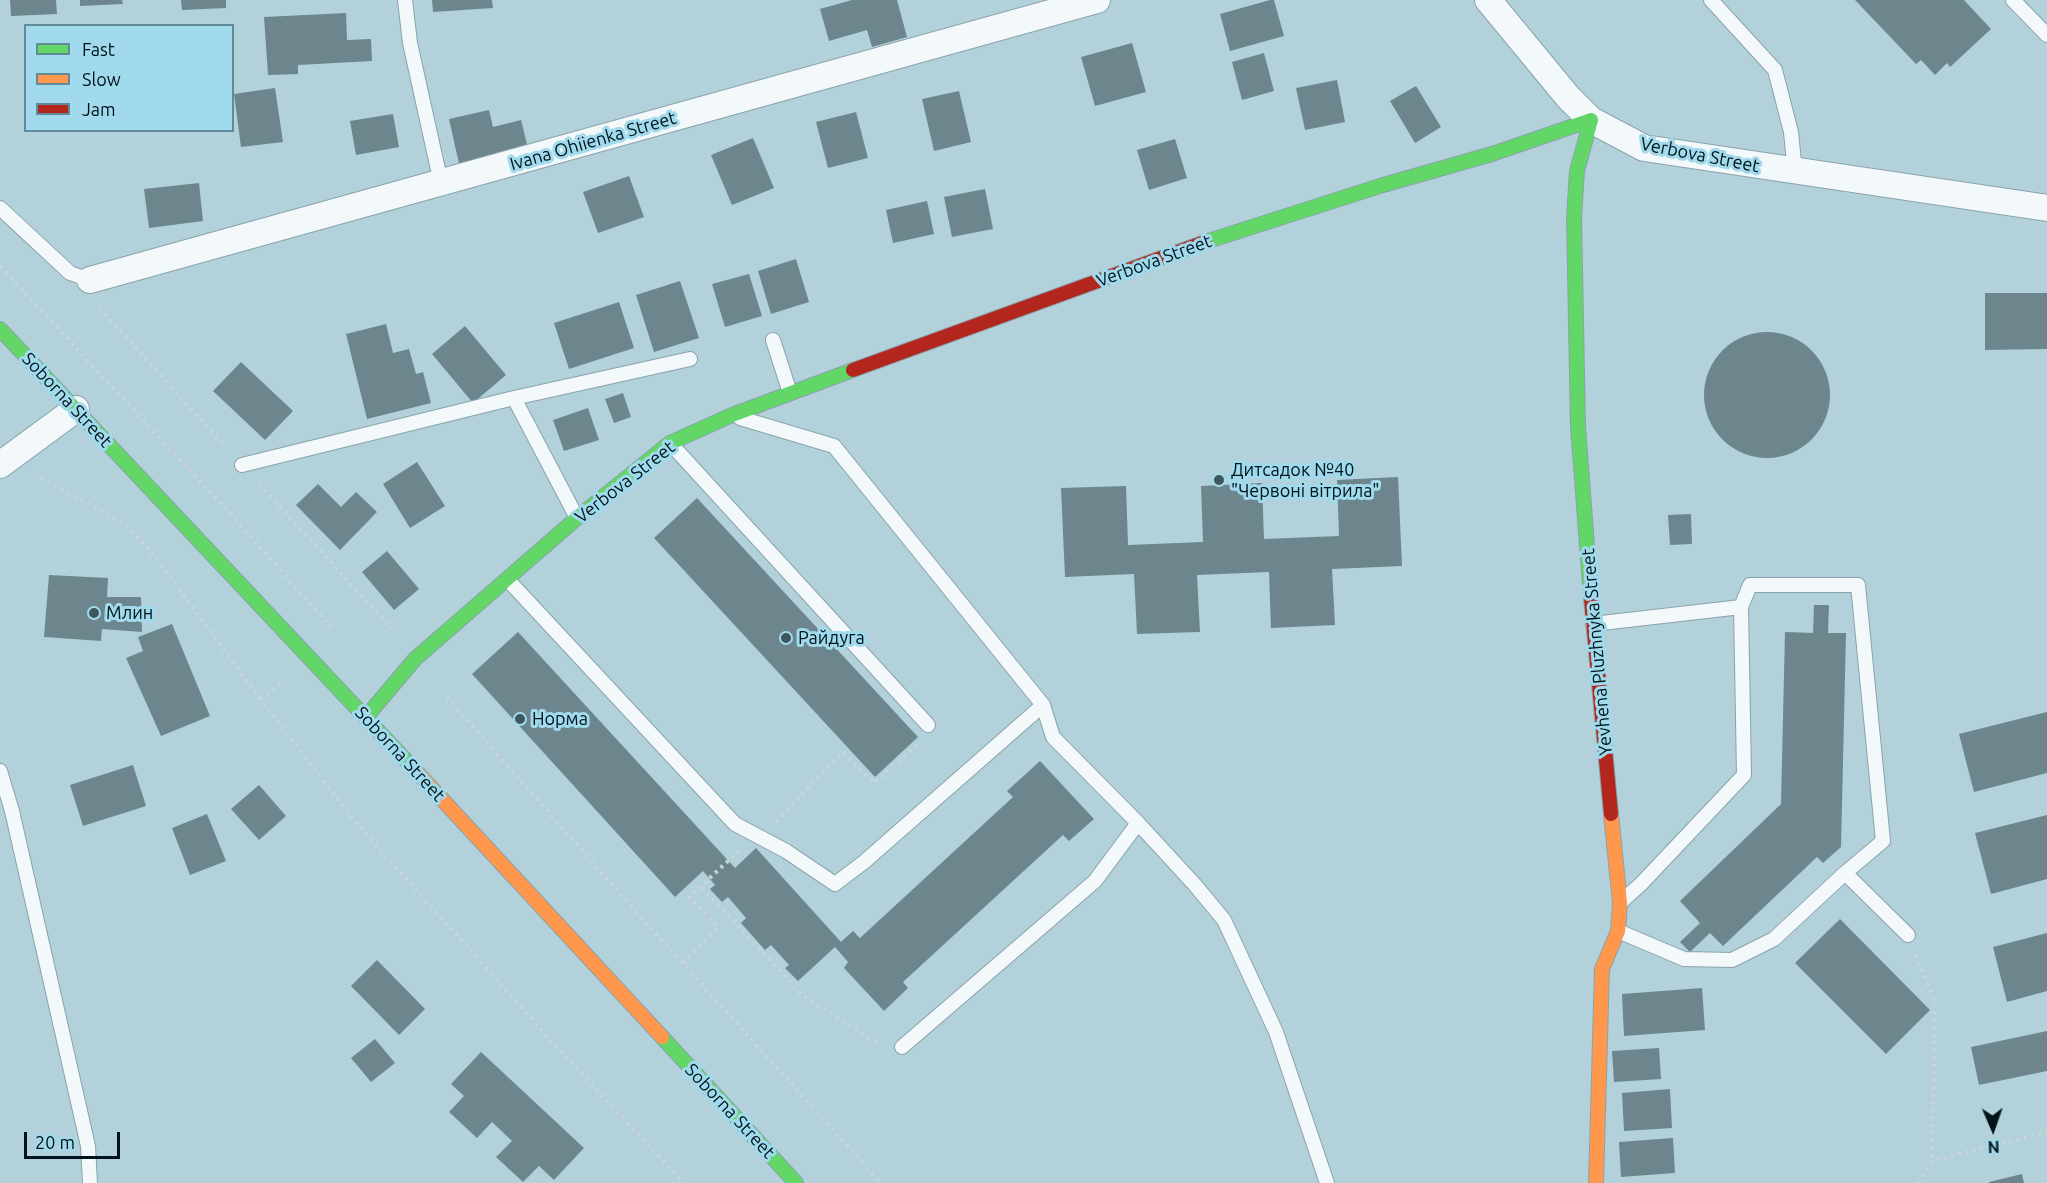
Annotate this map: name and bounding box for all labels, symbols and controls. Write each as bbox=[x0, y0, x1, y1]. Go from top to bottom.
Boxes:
legend bbox=[24, 24, 234, 132]
text: Fast bbox=[82, 39, 115, 59]
text: Slow bbox=[82, 69, 121, 89]
text: Jam bbox=[82, 99, 116, 119]
street label: Ivana Ohiienka Street bbox=[507, 107, 679, 175]
street label: Verbova Street bbox=[1639, 133, 1761, 177]
street label: Verbova Street bbox=[1093, 230, 1215, 292]
street label: Soborna Street bbox=[18, 348, 116, 452]
street label: Verbova Street bbox=[571, 436, 679, 528]
place label: Дитсадок №40 "Червоні вітрила" bbox=[1231, 459, 1379, 502]
marker: Дитсадок №40 "Червоні вітрила" bbox=[1212, 473, 1226, 487]
street label: Yevhena Pluzhnyka Street bbox=[1577, 547, 1617, 757]
place label: Млин bbox=[106, 602, 153, 624]
marker: Млин bbox=[87, 606, 101, 620]
place label: Райдуга bbox=[798, 627, 865, 649]
marker: Райдуга bbox=[779, 631, 793, 645]
street label: Soborna Street bbox=[351, 702, 449, 806]
place label: Норма bbox=[532, 708, 588, 730]
marker: Норма bbox=[513, 712, 527, 726]
street label: Soborna Street bbox=[681, 1059, 779, 1163]
north arrow bbox=[1963, 1099, 2023, 1159]
scale bar bbox=[27, 1120, 123, 1158]
text: 20 m bbox=[35, 1132, 75, 1152]
text: N bbox=[1987, 1138, 2000, 1156]

